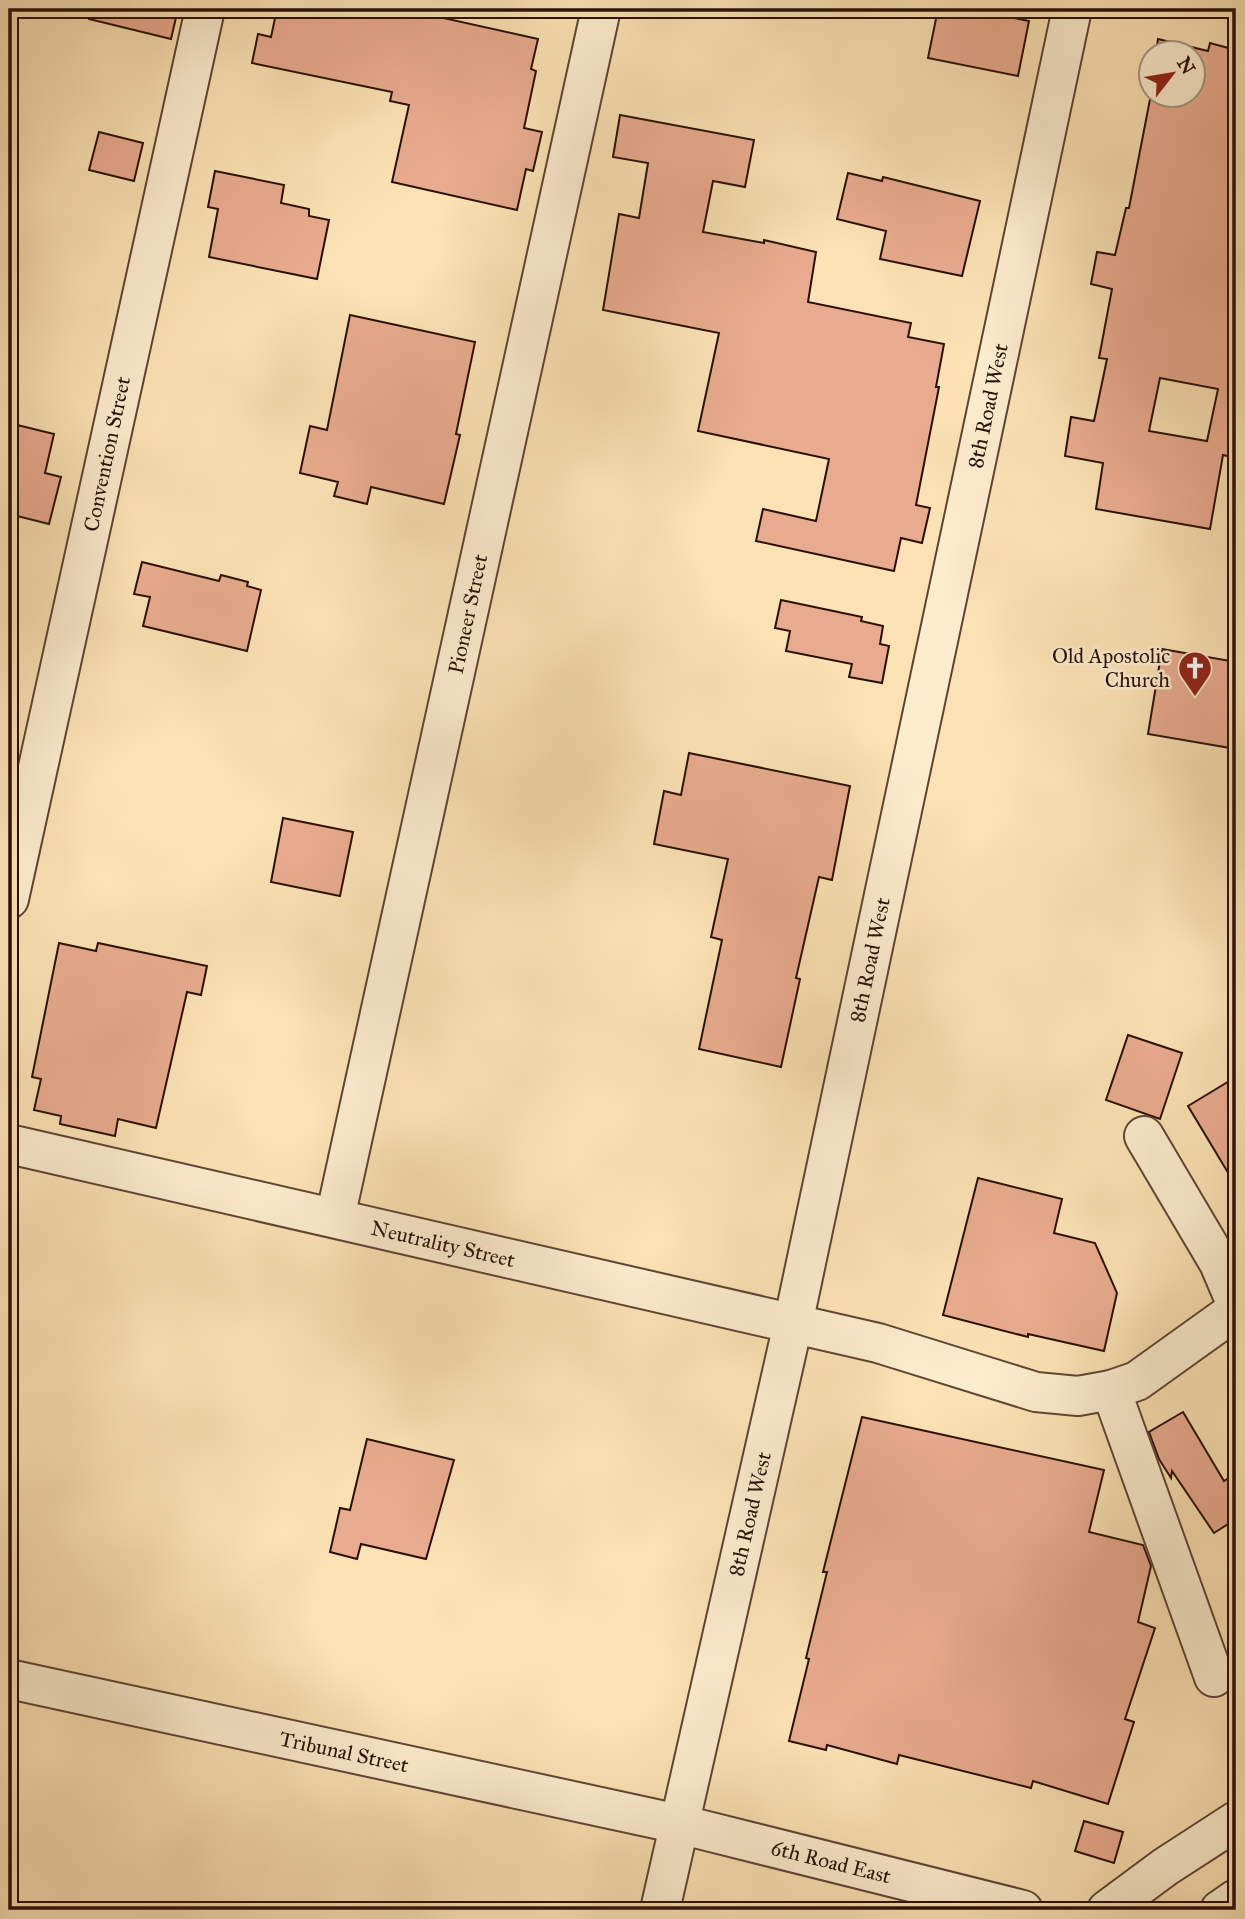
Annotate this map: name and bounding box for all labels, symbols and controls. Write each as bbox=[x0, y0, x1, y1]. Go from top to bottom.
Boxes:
north arrow bbox=[1136, 38, 1206, 108]
text: N bbox=[1172, 53, 1200, 78]
street label: 8th Road West bbox=[962, 341, 1014, 471]
street label: Convention Street bbox=[78, 374, 136, 534]
street label: Pioneer Street bbox=[443, 551, 493, 676]
place label: Old Apostolic Church bbox=[1052, 643, 1170, 693]
church icon: Old Apostolic Church bbox=[1176, 649, 1214, 698]
street label: 8th Road West bbox=[844, 895, 896, 1025]
street label: Neutrality Street bbox=[368, 1215, 518, 1273]
street label: 8th Road West bbox=[723, 1449, 777, 1579]
street label: Tribunal Street bbox=[277, 1726, 411, 1778]
street label: 6th Road East bbox=[768, 1835, 894, 1890]

